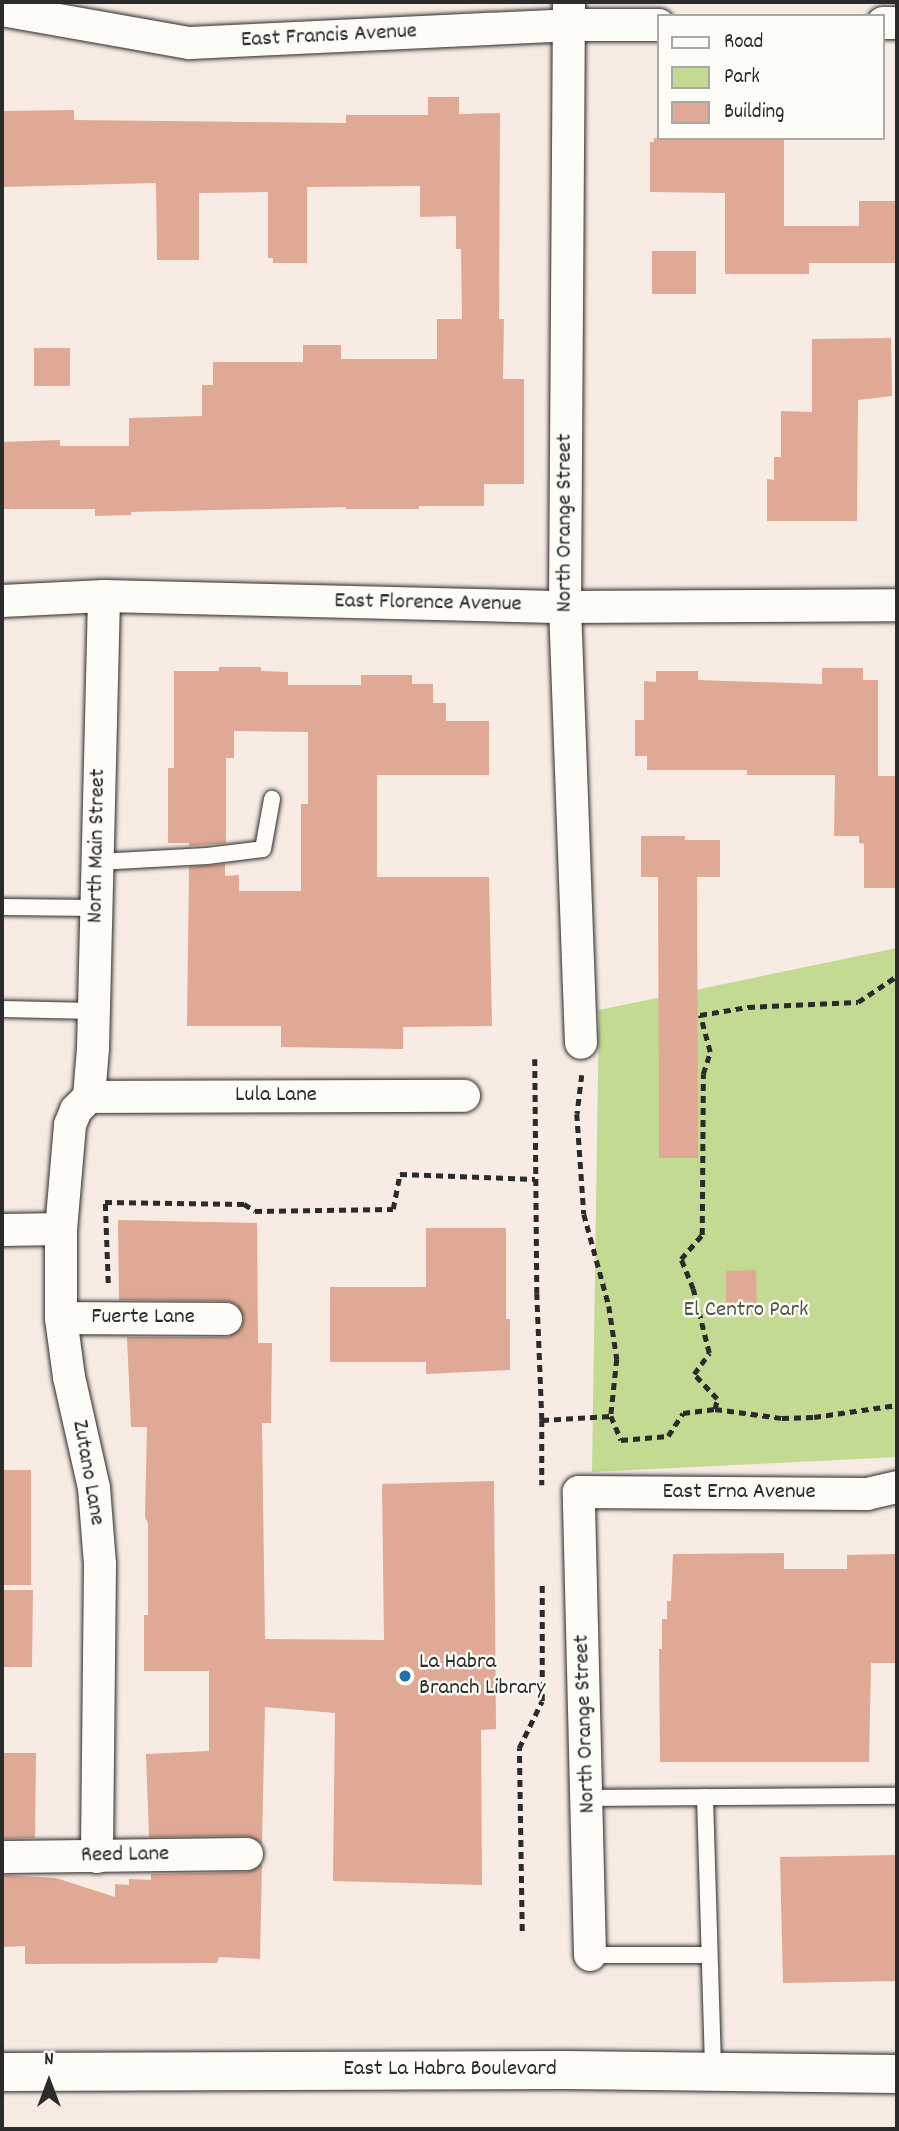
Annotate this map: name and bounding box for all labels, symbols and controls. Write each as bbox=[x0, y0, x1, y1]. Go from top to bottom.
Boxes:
legend bbox=[657, 14, 885, 140]
street label: East Francis Avenue bbox=[240, 19, 418, 55]
text: Road bbox=[724, 28, 763, 58]
text: Park bbox=[724, 63, 760, 93]
text: Building bbox=[724, 98, 784, 128]
street label: North Orange Street bbox=[552, 434, 580, 612]
street label: East Florence Avenue bbox=[334, 589, 522, 619]
street label: North Main Street bbox=[83, 768, 113, 924]
street label: Lula Lane bbox=[235, 1082, 317, 1110]
park label: El Centro Park bbox=[683, 1297, 809, 1325]
street label: Fuerte Lane bbox=[91, 1304, 195, 1332]
street label: Zutano Lane bbox=[64, 1418, 110, 1528]
street label: East Erna Avenue bbox=[662, 1479, 816, 1507]
street label: North Orange Street bbox=[569, 1634, 603, 1814]
place label: La Habra Branch Library bbox=[419, 1649, 546, 1703]
marker: La Habra Branch Library bbox=[397, 1668, 413, 1684]
street label: Reed Lane bbox=[81, 1841, 169, 1871]
north arrow bbox=[14, 2047, 84, 2117]
text: N bbox=[44, 2047, 54, 2074]
street label: East La Habra Boulevard bbox=[343, 2056, 557, 2084]

